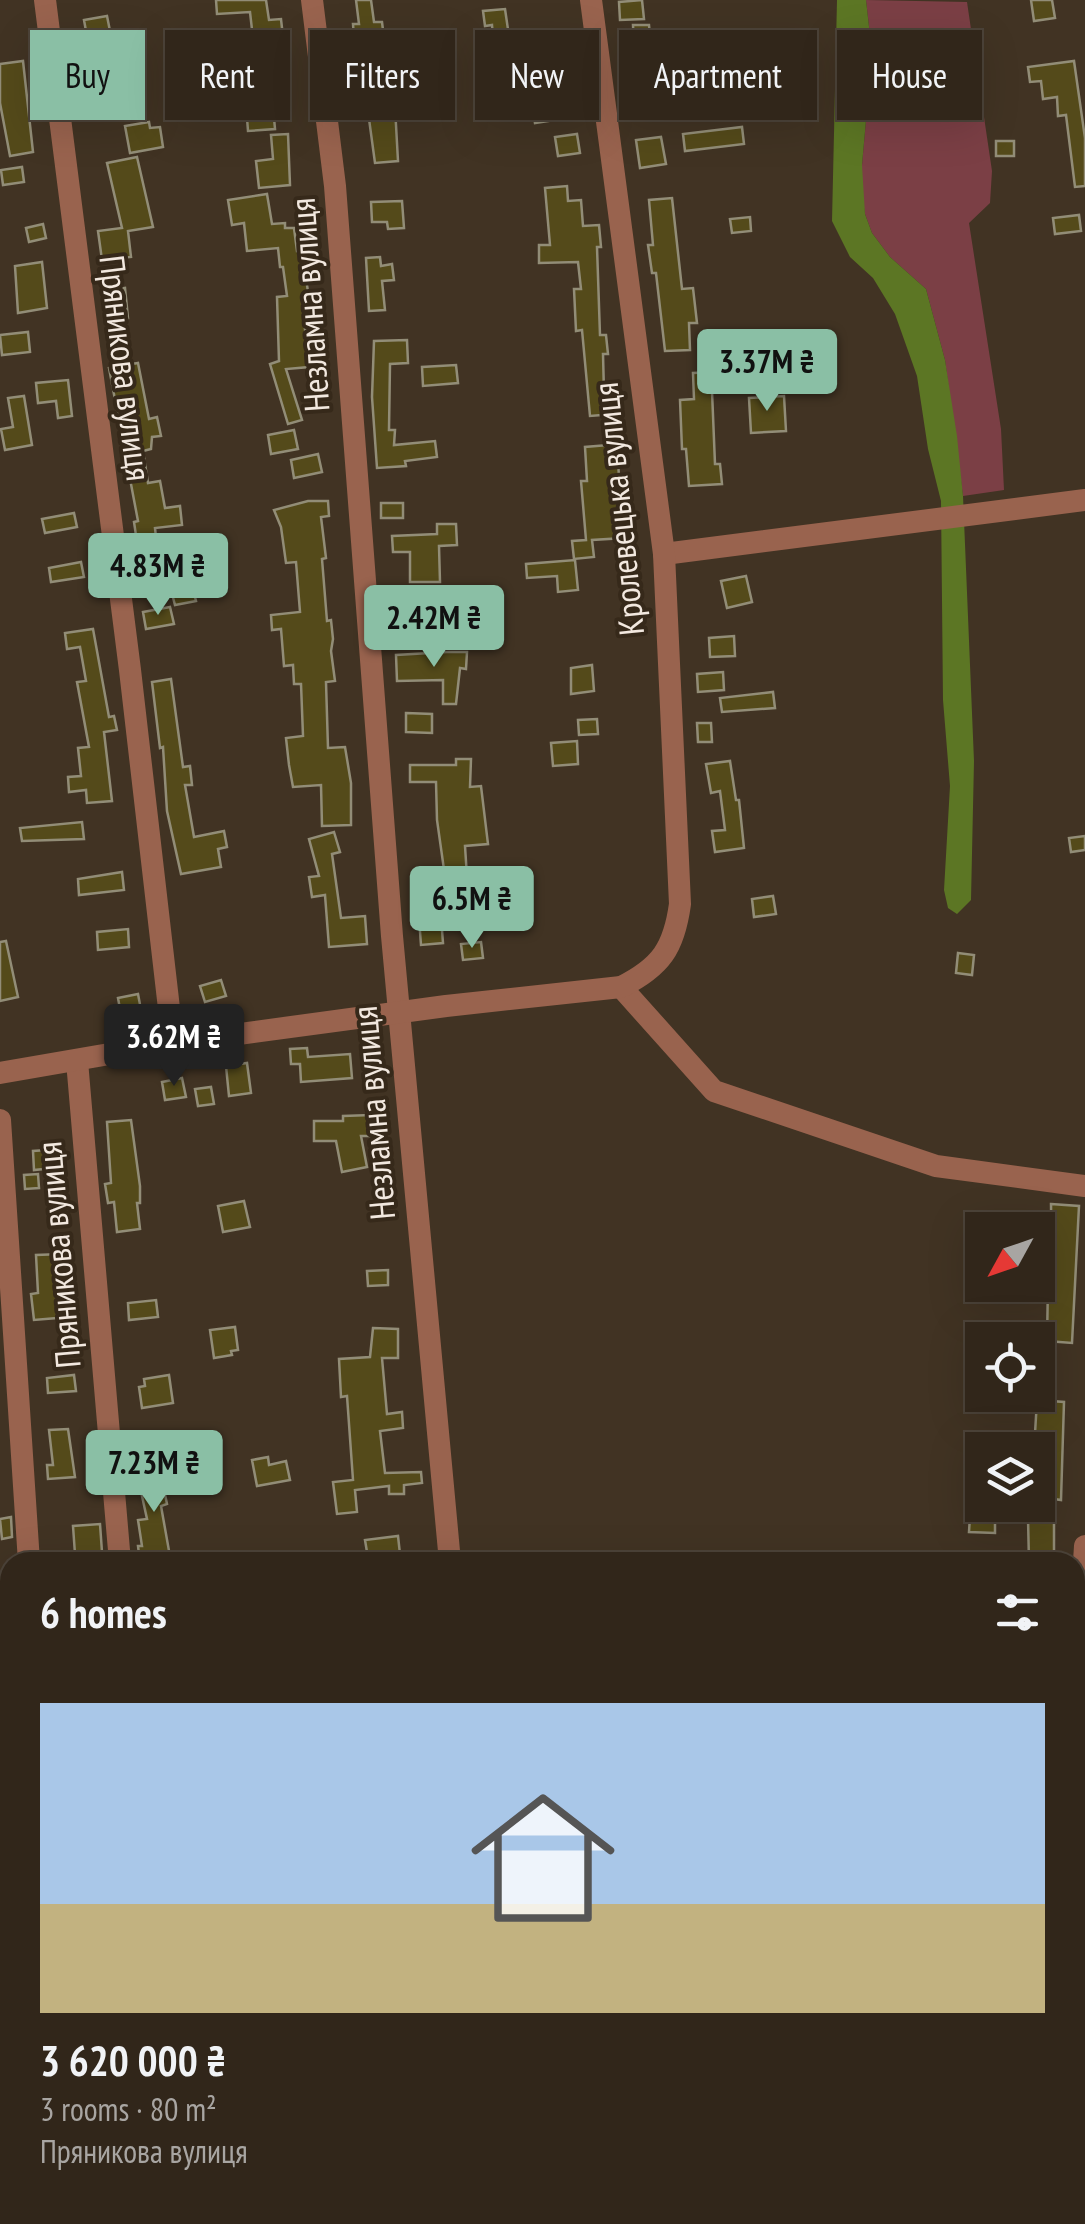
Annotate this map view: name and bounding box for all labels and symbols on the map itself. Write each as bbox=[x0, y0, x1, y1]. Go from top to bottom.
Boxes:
street label: Незламна вулиця bbox=[279, 197, 339, 413]
street label: Пряникова вулиця bbox=[89, 252, 163, 484]
pin: 3.37M ₴ bbox=[675, 329, 859, 414]
street label: Кролевецька вулиця bbox=[582, 380, 654, 638]
pin: 4.83M ₴ bbox=[66, 533, 250, 618]
pin: 2.42M ₴ bbox=[342, 585, 526, 670]
pin: 6.5M ₴ bbox=[391, 866, 553, 951]
pin: 3.62M ₴ bbox=[82, 1004, 266, 1089]
street label: Незламна вулиця bbox=[341, 1004, 405, 1222]
street label: Пряникова вулиця bbox=[25, 1140, 91, 1370]
north arrow bbox=[965, 1212, 1055, 1302]
pin: 7.23M ₴ bbox=[62, 1430, 246, 1515]

